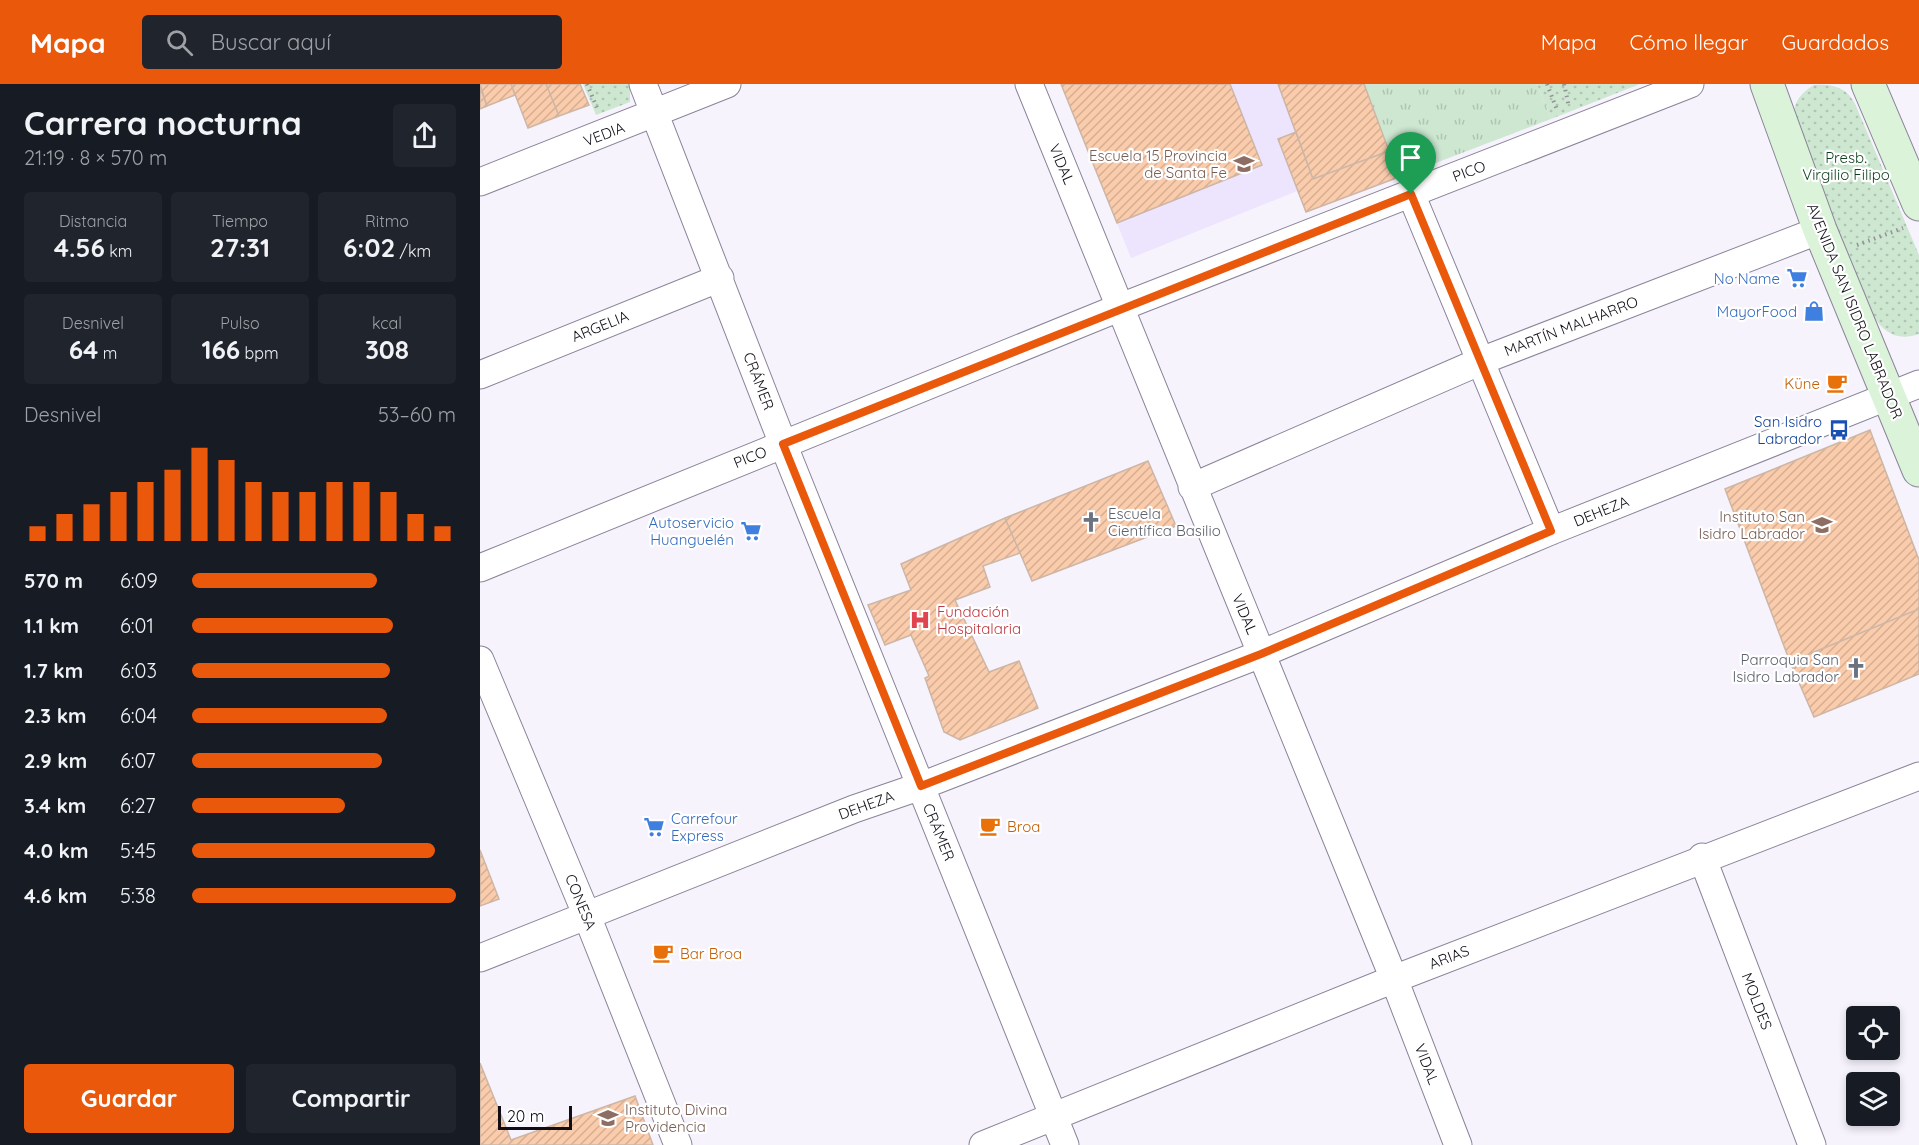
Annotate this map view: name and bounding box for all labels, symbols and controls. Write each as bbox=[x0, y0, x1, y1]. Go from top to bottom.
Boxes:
search box bbox=[142, 15, 562, 69]
text: Mapa bbox=[30, 25, 106, 60]
icon: search bbox=[163, 26, 196, 59]
text: Buscar aquí bbox=[211, 28, 331, 56]
text: Mapa bbox=[1541, 29, 1596, 55]
text: Cómo llegar bbox=[1629, 29, 1748, 55]
text: Guardados bbox=[1781, 29, 1889, 55]
text: Carrera nocturna bbox=[24, 102, 302, 143]
button: share bbox=[393, 104, 456, 167]
street label: VEDIA bbox=[581, 117, 628, 151]
pin bbox=[1385, 132, 1436, 194]
street label: VIDAL bbox=[1045, 141, 1079, 187]
icon: arrive bbox=[1394, 141, 1427, 174]
text: 21:19 · 8 × 570 m bbox=[24, 145, 167, 170]
place label: Escuela 15 Provincia de Santa Fe bbox=[1089, 146, 1227, 182]
park label: Presb. Virgilio Filipo bbox=[1802, 148, 1890, 184]
school or university icon: Escuela 15 Provincia de Santa Fe bbox=[1232, 152, 1256, 176]
street label: PICO bbox=[1450, 156, 1488, 186]
street label: AVENIDA SAN ISIDRO LABRADOR bbox=[1803, 200, 1907, 422]
text: Distancia bbox=[59, 211, 127, 231]
text: Tiempo bbox=[212, 211, 268, 231]
text: Ritmo bbox=[365, 211, 409, 231]
text: 4.56 bbox=[54, 231, 105, 264]
text: 27:31 bbox=[210, 231, 270, 264]
text: 6:02 bbox=[343, 231, 395, 264]
text: km bbox=[105, 241, 132, 261]
text: /km bbox=[395, 241, 431, 261]
supermarket icon: No Name bbox=[1785, 266, 1809, 290]
place label: No Name bbox=[1714, 269, 1780, 288]
street label: MARTÍN MALHARRO bbox=[1501, 292, 1641, 360]
shop icon: MayorFood bbox=[1802, 299, 1826, 323]
place label: MayorFood bbox=[1717, 302, 1797, 321]
street label: ARGELIA bbox=[569, 306, 632, 346]
text: Desnivel bbox=[62, 313, 124, 333]
text: Pulso bbox=[220, 313, 260, 333]
text: kcal bbox=[372, 313, 402, 333]
text: 64 bbox=[69, 333, 98, 366]
text: 166 bbox=[201, 333, 240, 366]
text: 308 bbox=[365, 333, 409, 366]
text: m bbox=[98, 343, 117, 363]
text: bpm bbox=[240, 343, 279, 363]
street label: CRÁMER bbox=[739, 349, 779, 413]
cafe icon: Küne bbox=[1825, 371, 1849, 395]
place label: Küne bbox=[1784, 374, 1820, 393]
text: Desnivel bbox=[24, 402, 101, 427]
text: 53–60 m bbox=[378, 402, 456, 427]
place label: San Isidro Labrador bbox=[1754, 412, 1822, 448]
bus stop icon: San Isidro Labrador bbox=[1827, 418, 1851, 442]
street label: PICO bbox=[731, 442, 769, 472]
street label: DEHEZA bbox=[1571, 491, 1632, 531]
place label: Escuela Científica Basilio bbox=[1108, 504, 1221, 540]
place label: Instituto San Isidro Labrador bbox=[1699, 507, 1805, 543]
church icon: Escuela Científica Basilio bbox=[1079, 510, 1103, 534]
place label: Autoservicio Huanguelén bbox=[649, 513, 734, 549]
school or university icon: Instituto San Isidro Labrador bbox=[1810, 513, 1834, 537]
supermarket icon: Autoservicio Huanguelén bbox=[739, 519, 763, 543]
text: 570 m bbox=[24, 568, 83, 593]
text: 6:09 bbox=[120, 568, 158, 593]
street label: VIDAL bbox=[1228, 591, 1262, 637]
place label: Fundación Hospitalaria bbox=[937, 602, 1021, 638]
hospital icon: Fundación Hospitalaria bbox=[908, 608, 932, 632]
text: 1.1 km bbox=[24, 613, 79, 638]
text: 6:01 bbox=[120, 613, 154, 638]
place label: Parroquia San Isidro Labrador bbox=[1733, 650, 1839, 686]
church icon: Parroquia San Isidro Labrador bbox=[1844, 656, 1868, 680]
text: 1.7 km bbox=[24, 658, 83, 683]
text: 6:03 bbox=[120, 658, 157, 683]
text: 2.3 km bbox=[24, 703, 87, 728]
text: 6:04 bbox=[120, 703, 157, 728]
text: 2.9 km bbox=[24, 748, 87, 773]
text: 6:07 bbox=[120, 748, 156, 773]
street label: DEHEZA bbox=[835, 786, 897, 824]
text: 3.4 km bbox=[24, 793, 86, 818]
text: 6:27 bbox=[120, 793, 155, 818]
street label: CRÁMER bbox=[919, 800, 959, 864]
place label: Carrefour Express bbox=[671, 809, 738, 845]
cafe icon: Broa bbox=[978, 814, 1002, 838]
supermarket icon: Carrefour Express bbox=[642, 815, 666, 839]
place label: Broa bbox=[1007, 817, 1040, 836]
text: 4.0 km bbox=[24, 838, 88, 863]
text: 5:45 bbox=[120, 838, 156, 863]
street label: CONESA bbox=[561, 871, 601, 933]
text: 4.6 km bbox=[24, 883, 87, 908]
text: 5:38 bbox=[120, 883, 156, 908]
cafe icon: Bar Broa bbox=[651, 941, 675, 965]
street label: ARIAS bbox=[1426, 941, 1472, 973]
place label: Bar Broa bbox=[680, 944, 742, 963]
street label: MOLDES bbox=[1737, 970, 1777, 1032]
map controls bbox=[1846, 1006, 1900, 1126]
button: locate bbox=[1846, 1006, 1900, 1060]
street label: VIDAL bbox=[1411, 1041, 1443, 1087]
button: Guardar bbox=[24, 1064, 234, 1133]
button: Compartir bbox=[246, 1064, 456, 1133]
button: layers bbox=[1846, 1072, 1900, 1126]
place label: Instituto Divina Providencia bbox=[625, 1100, 727, 1136]
scale bar bbox=[498, 1103, 572, 1130]
text: 20 m bbox=[507, 1106, 544, 1126]
school or university icon: Instituto Divina Providencia bbox=[596, 1106, 620, 1130]

